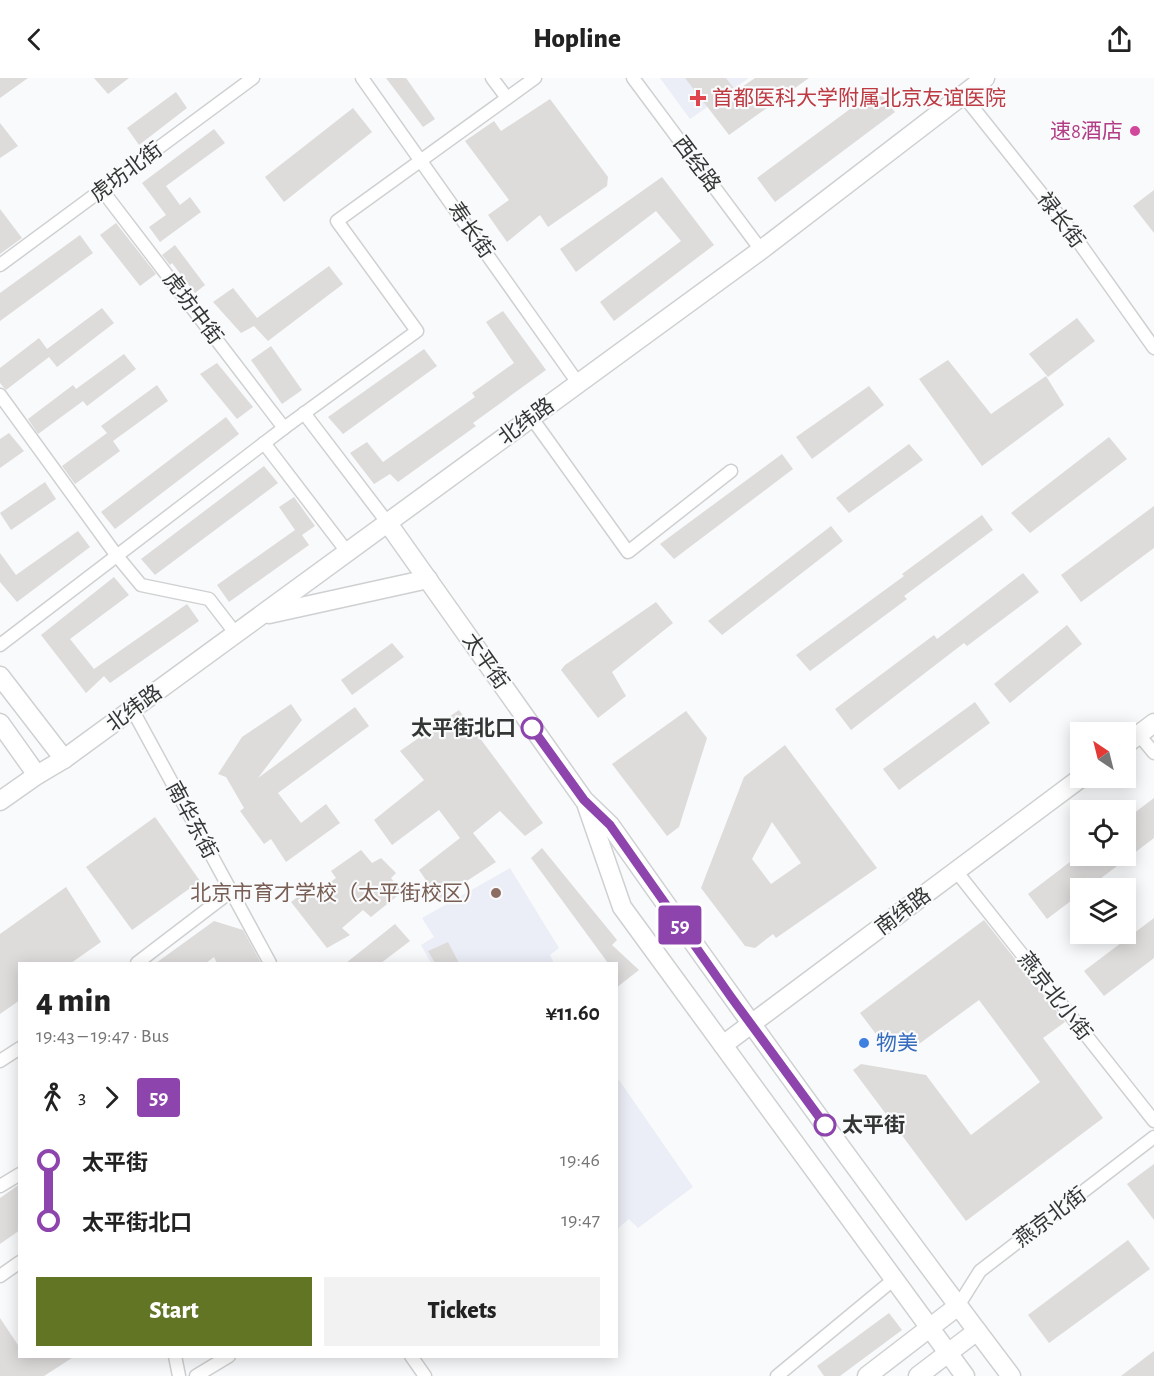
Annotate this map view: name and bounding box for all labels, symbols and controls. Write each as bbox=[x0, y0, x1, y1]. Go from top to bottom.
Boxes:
icon: back bbox=[18, 23, 51, 56]
icon: share bbox=[1103, 23, 1136, 56]
text: Hopline bbox=[533, 25, 621, 52]
place label: 首都医科大学附属北京友谊医院 bbox=[712, 87, 1006, 109]
marker: 首都医科大学附属北京友谊医院 bbox=[689, 89, 707, 107]
place label: 速8酒店 bbox=[1050, 120, 1123, 142]
marker: 速8酒店 bbox=[1128, 124, 1142, 138]
street label: 西经路 bbox=[669, 132, 725, 196]
street label: 虎坊北街 bbox=[86, 138, 166, 206]
street label: 禄长街 bbox=[1033, 188, 1089, 252]
street label: 寿长街 bbox=[444, 198, 498, 262]
street label: 虎坊中街 bbox=[159, 268, 227, 348]
street label: 北纬路 bbox=[494, 394, 558, 448]
street label: 太平街 bbox=[459, 629, 513, 693]
street label: 北纬路 bbox=[102, 681, 166, 735]
place label: 太平街北口 bbox=[411, 717, 516, 739]
marker: 太平街北口 bbox=[521, 717, 543, 739]
north arrow bbox=[1070, 722, 1136, 788]
map controls bbox=[1070, 722, 1136, 944]
street label: 南华东街 bbox=[163, 778, 221, 862]
button: locate bbox=[1070, 800, 1136, 866]
button: layers bbox=[1070, 878, 1136, 944]
place label: 北京市育才学校（太平街校区） bbox=[190, 882, 484, 904]
street label: 南纬路 bbox=[871, 883, 935, 939]
marker: 北京市育才学校（太平街校区） bbox=[489, 886, 503, 900]
line badge: 59 bbox=[653, 906, 707, 944]
text: 59 bbox=[670, 915, 690, 936]
street label: 燕京北小街 bbox=[1014, 948, 1096, 1044]
text: 4 min bbox=[36, 985, 111, 1018]
text: ¥11.60 bbox=[545, 1002, 600, 1024]
text: 19:43 – 19:47 · Bus bbox=[36, 1026, 169, 1046]
place label: 物美 bbox=[876, 1032, 918, 1054]
marker: 物美 bbox=[857, 1036, 871, 1050]
icon: walk bbox=[36, 1081, 69, 1114]
icon: forward bbox=[95, 1081, 128, 1114]
text: 3 bbox=[78, 1087, 86, 1107]
text: 59 bbox=[149, 1087, 168, 1108]
marker: 太平街 bbox=[814, 1114, 836, 1136]
place label: 太平街 bbox=[842, 1114, 905, 1136]
text: 19:46 bbox=[560, 1150, 600, 1170]
text: 太平街 bbox=[82, 1152, 148, 1174]
street label: 燕京北街 bbox=[1010, 1183, 1090, 1251]
text: 19:47 bbox=[561, 1210, 600, 1230]
text: 太平街北口 bbox=[82, 1212, 192, 1234]
button: Start bbox=[36, 1277, 312, 1346]
button: Tickets bbox=[324, 1277, 600, 1346]

